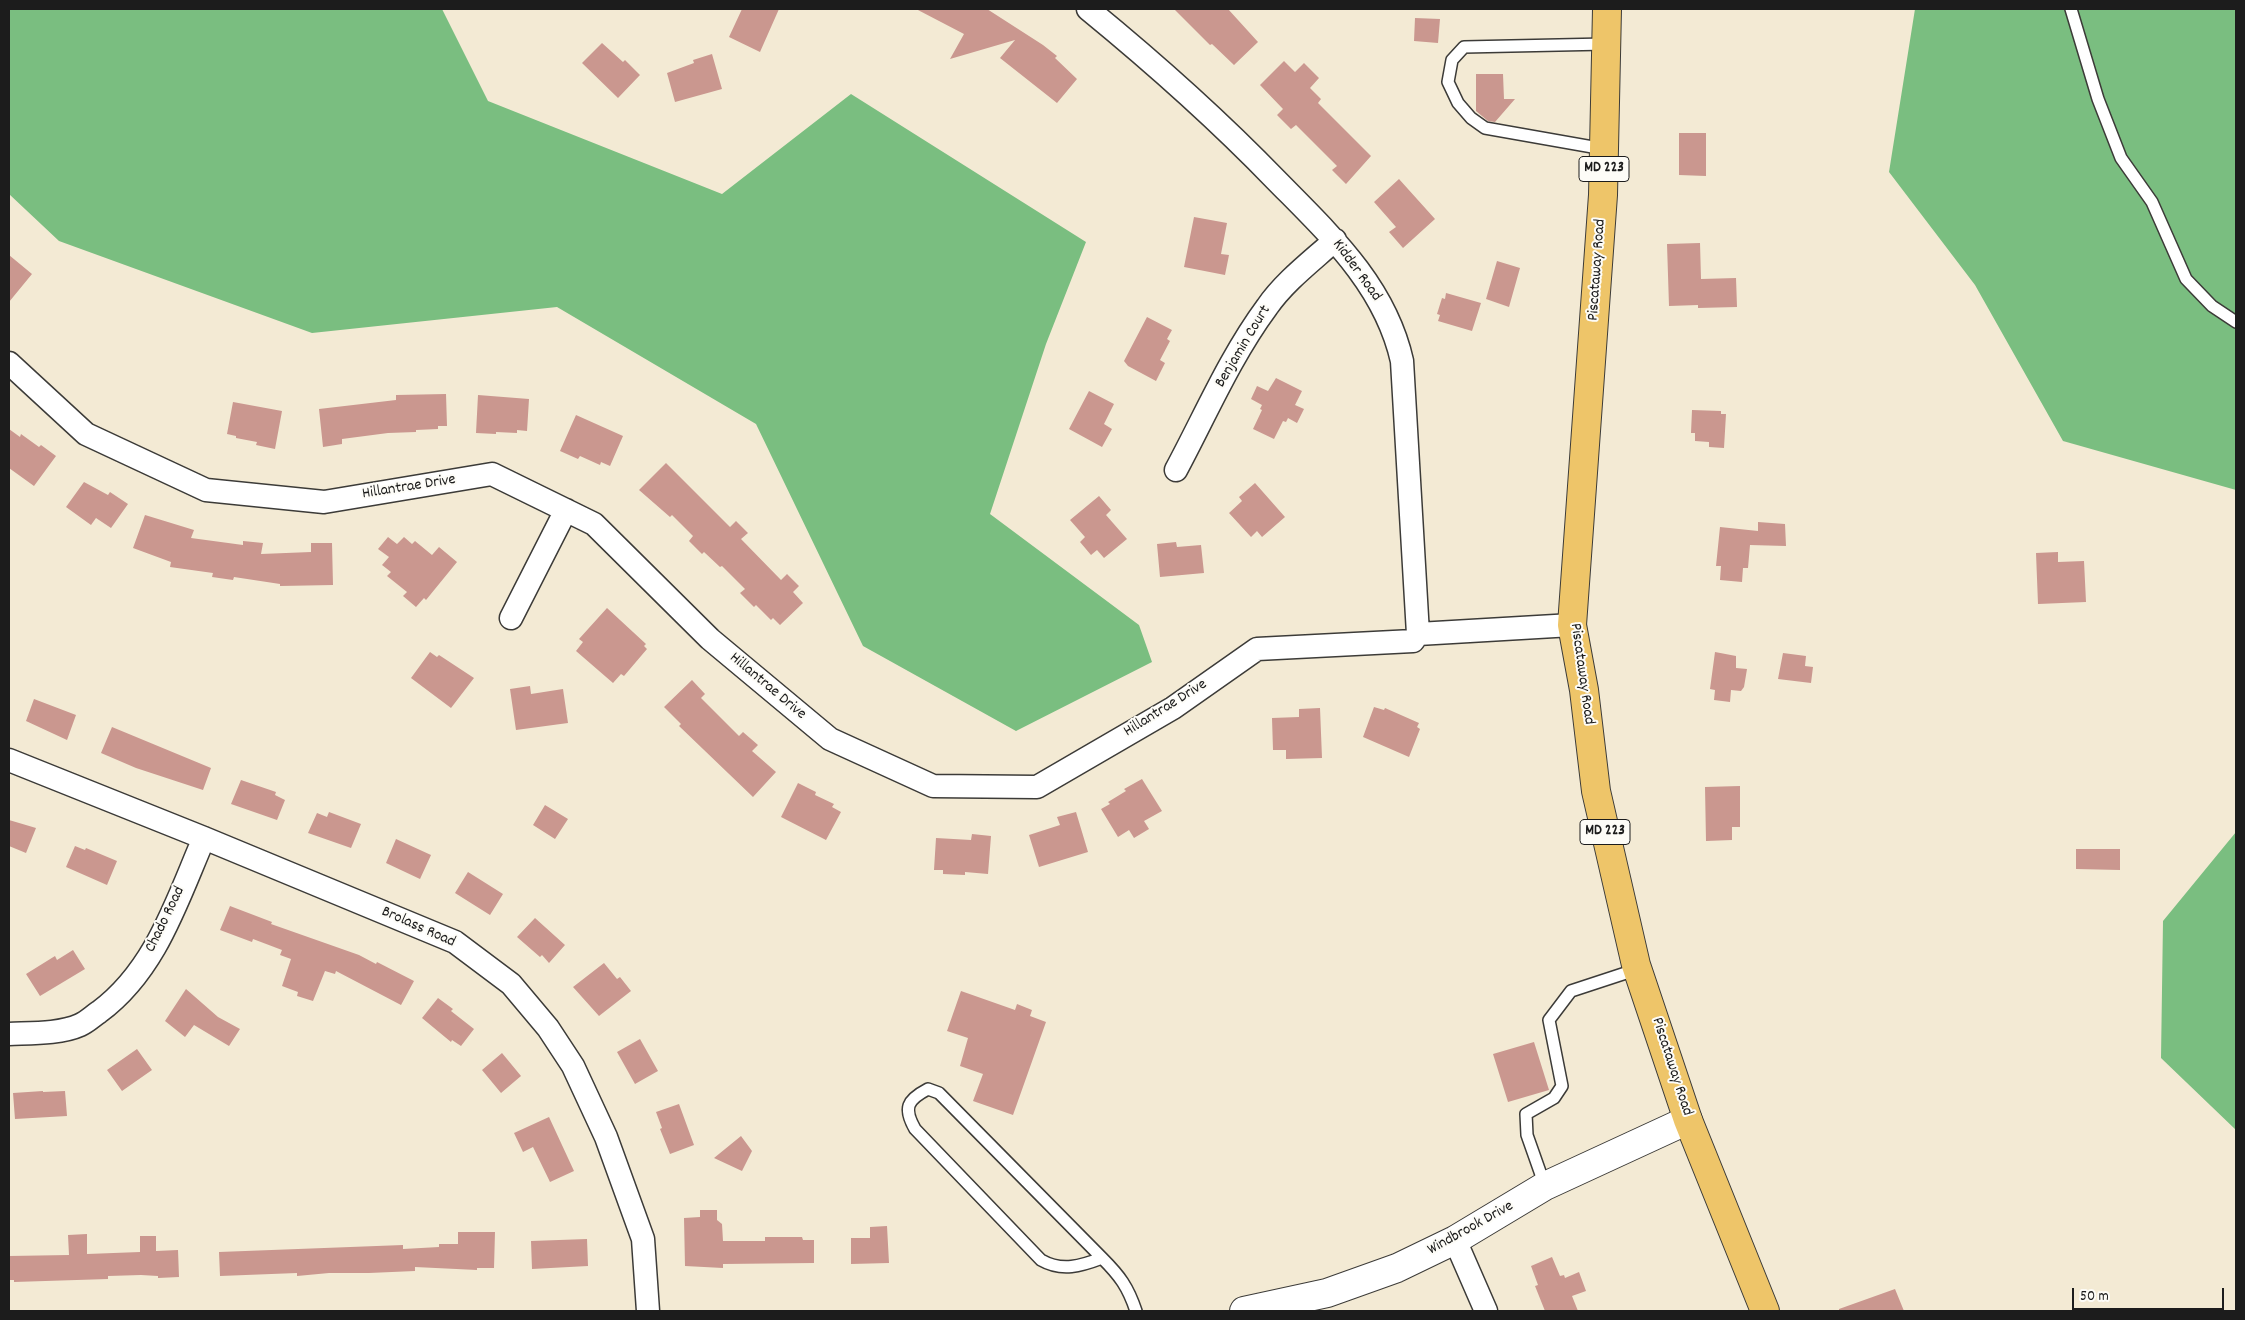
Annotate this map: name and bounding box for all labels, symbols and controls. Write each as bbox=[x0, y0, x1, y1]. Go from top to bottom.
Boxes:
road number: MD 223 bbox=[1579, 156, 1629, 182]
street label: Piscataway Road bbox=[1585, 218, 1611, 322]
street label: Kidder Road bbox=[1327, 236, 1385, 306]
street label: Benjamin Court bbox=[1212, 302, 1276, 392]
street label: Hillantrae Drive bbox=[361, 471, 457, 505]
street label: Piscataway Road bbox=[1564, 622, 1598, 726]
street label: Hillantrae Drive bbox=[725, 649, 809, 725]
street label: Hillantrae Drive bbox=[1121, 676, 1211, 742]
road number: MD 223 bbox=[1580, 820, 1630, 844]
street label: Chado Road bbox=[142, 884, 190, 956]
street label: Brolass Road bbox=[378, 903, 458, 953]
street label: Piscataway Road bbox=[1646, 1015, 1696, 1119]
street label: Windbrook Drive bbox=[1425, 1198, 1517, 1260]
scale bar bbox=[2075, 1278, 2228, 1310]
text: 50 m bbox=[2080, 1286, 2109, 1308]

